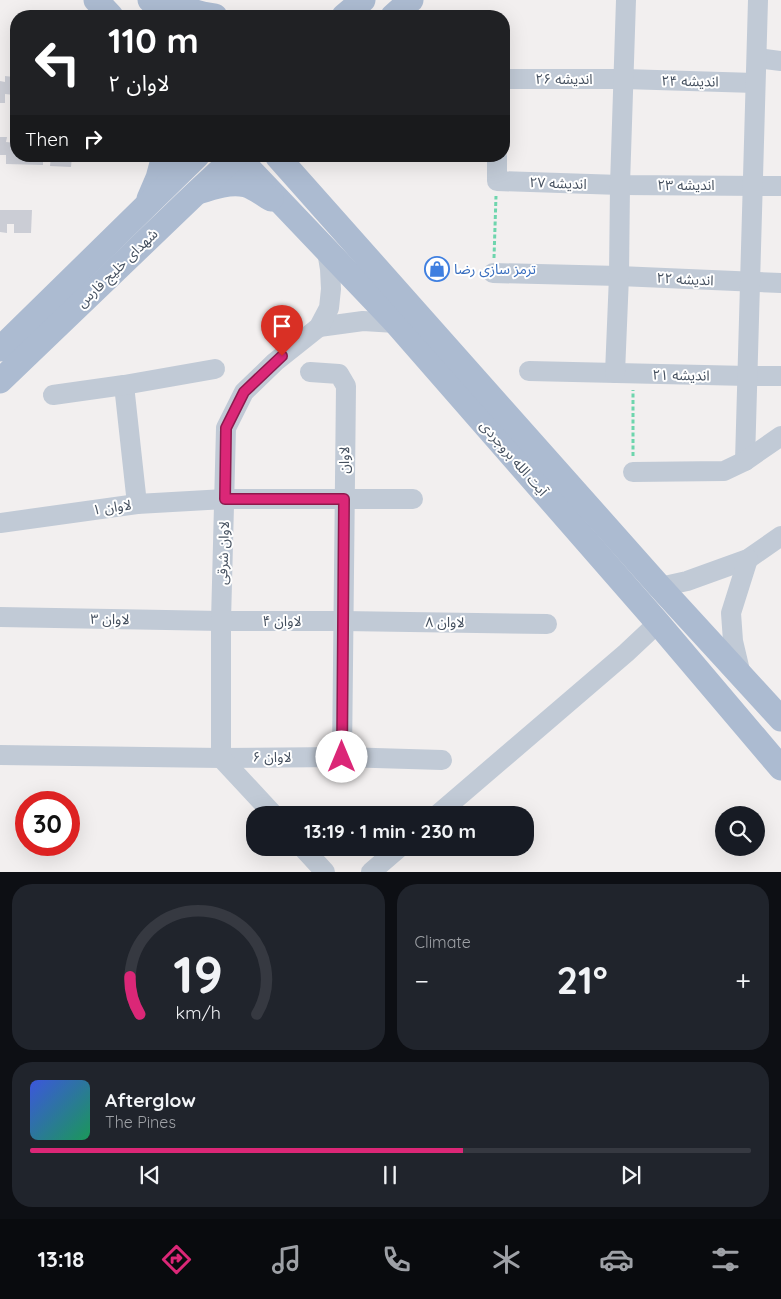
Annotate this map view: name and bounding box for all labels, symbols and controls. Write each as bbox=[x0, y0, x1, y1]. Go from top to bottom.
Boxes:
text: 110 m bbox=[108, 18, 199, 62]
icon: left bbox=[25, 30, 90, 95]
text: لاوان ۲ bbox=[108, 69, 170, 97]
street label: اندیشه ۲۶ bbox=[535, 70, 593, 88]
street label: اندیشه ۲۴ bbox=[661, 72, 719, 90]
icon: right bbox=[79, 125, 107, 153]
text: Then bbox=[25, 127, 69, 151]
street label: اندیشه ۲۷ bbox=[529, 173, 587, 193]
street label: اندیشه ۲۳ bbox=[657, 176, 715, 194]
street label: شهدای خلیج فارس bbox=[73, 225, 163, 313]
shop icon: ترمز سازی رضا bbox=[424, 256, 450, 282]
place label: ترمز سازی رضا bbox=[454, 260, 536, 278]
street label: اندیشه ۲۲ bbox=[656, 269, 714, 289]
pin bbox=[261, 305, 303, 356]
icon: arrive bbox=[268, 312, 296, 340]
street label: اندیشه ۲۱ bbox=[652, 366, 710, 384]
street label: آیت الله بروجردی bbox=[476, 416, 552, 500]
street label: لاوان bbox=[335, 446, 353, 474]
street label: لاوان ۱ bbox=[91, 495, 133, 519]
street label: لاوان شرقی bbox=[213, 521, 233, 585]
street label: لاوان ۳ bbox=[90, 610, 130, 628]
street label: لاوان ۴ bbox=[262, 612, 302, 630]
street label: لاوان ۸ bbox=[425, 613, 465, 631]
position arrow bbox=[315, 730, 367, 782]
street label: لاوان ۶ bbox=[252, 748, 292, 766]
speed limit sign: 30 bbox=[15, 791, 80, 856]
map controls bbox=[715, 806, 765, 856]
button: search bbox=[715, 806, 765, 856]
text: 13:19 · 1 min · 230 m bbox=[304, 819, 476, 843]
text: Climate bbox=[415, 932, 471, 952]
text: 19 bbox=[173, 941, 223, 1006]
text: 21° bbox=[556, 956, 608, 1004]
text: − bbox=[415, 963, 429, 998]
text: + bbox=[735, 963, 751, 998]
text: km/h bbox=[176, 1001, 221, 1023]
text: Afterglow bbox=[105, 1088, 196, 1112]
text: The Pines bbox=[105, 1112, 176, 1132]
icon: previous bbox=[136, 1161, 164, 1189]
icon: pause bbox=[376, 1161, 404, 1189]
icon: next bbox=[617, 1161, 645, 1189]
icon: directions bbox=[159, 1242, 194, 1277]
icon: music bbox=[269, 1242, 304, 1277]
icon: phone bbox=[379, 1242, 414, 1277]
icon: climate bbox=[489, 1242, 524, 1277]
icon: car bbox=[599, 1242, 634, 1277]
icon: filters bbox=[708, 1242, 743, 1277]
text: 13:18 bbox=[37, 1245, 84, 1273]

